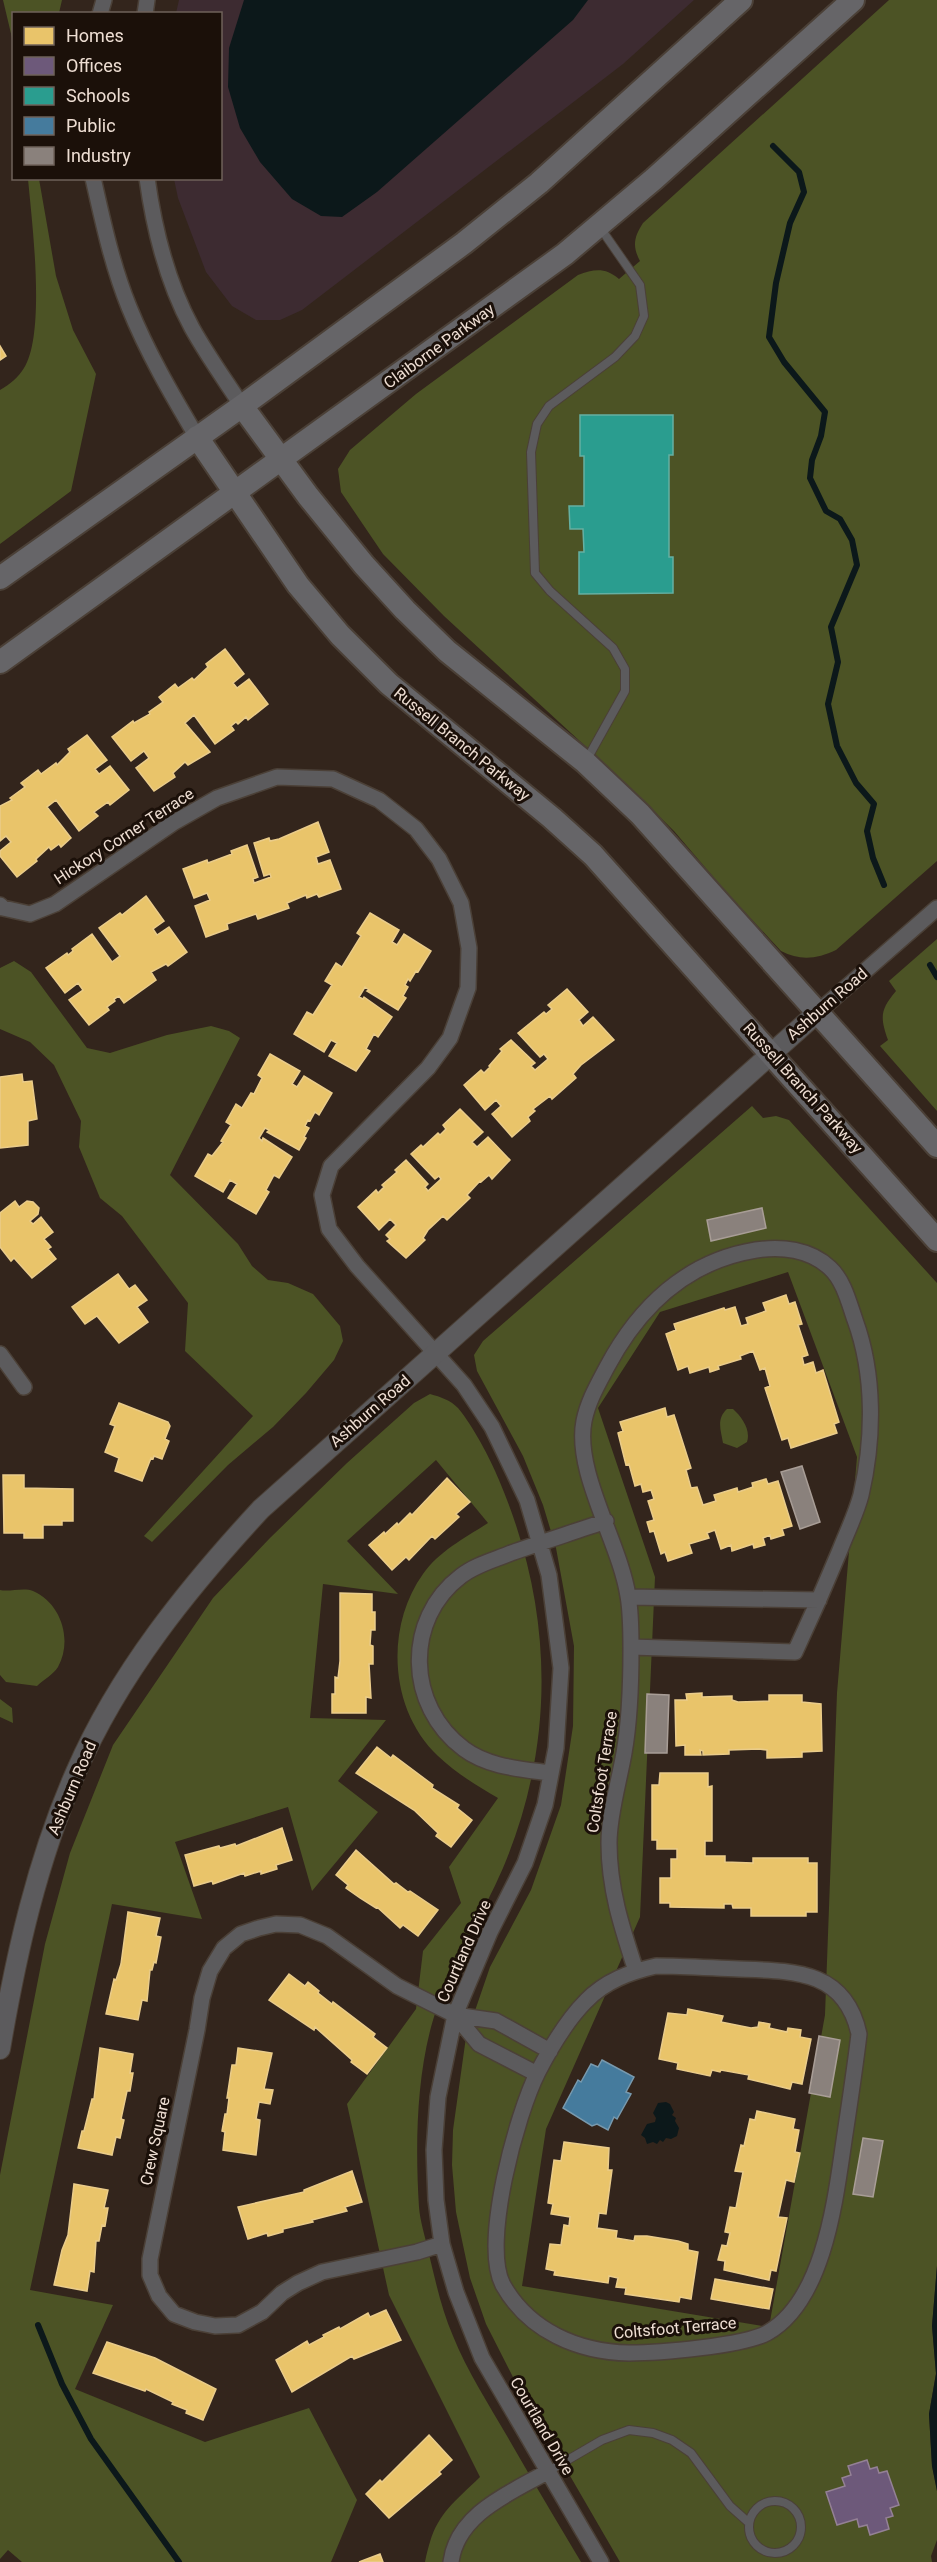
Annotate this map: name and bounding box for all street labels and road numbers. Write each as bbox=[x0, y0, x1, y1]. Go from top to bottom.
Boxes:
street label: Claiborne Parkway bbox=[380, 299, 498, 393]
street label: Russell Branch Parkway bbox=[390, 683, 534, 805]
street label: Hickory Corner Terrace bbox=[51, 784, 197, 888]
street label: Ashburn Road bbox=[783, 964, 871, 1044]
street label: Russell Branch Parkway bbox=[739, 1019, 867, 1158]
street label: Ashburn Road bbox=[326, 1371, 414, 1451]
street label: Coltsfoot Terrace bbox=[583, 1710, 621, 1834]
street label: Ashburn Road bbox=[44, 1738, 100, 1838]
street label: Courtland Drive bbox=[433, 1897, 495, 2005]
street label: Crew Square bbox=[136, 2095, 174, 2187]
street label: Coltsfoot Terrace bbox=[613, 2313, 737, 2343]
street label: Courtland Drive bbox=[506, 2374, 578, 2478]

